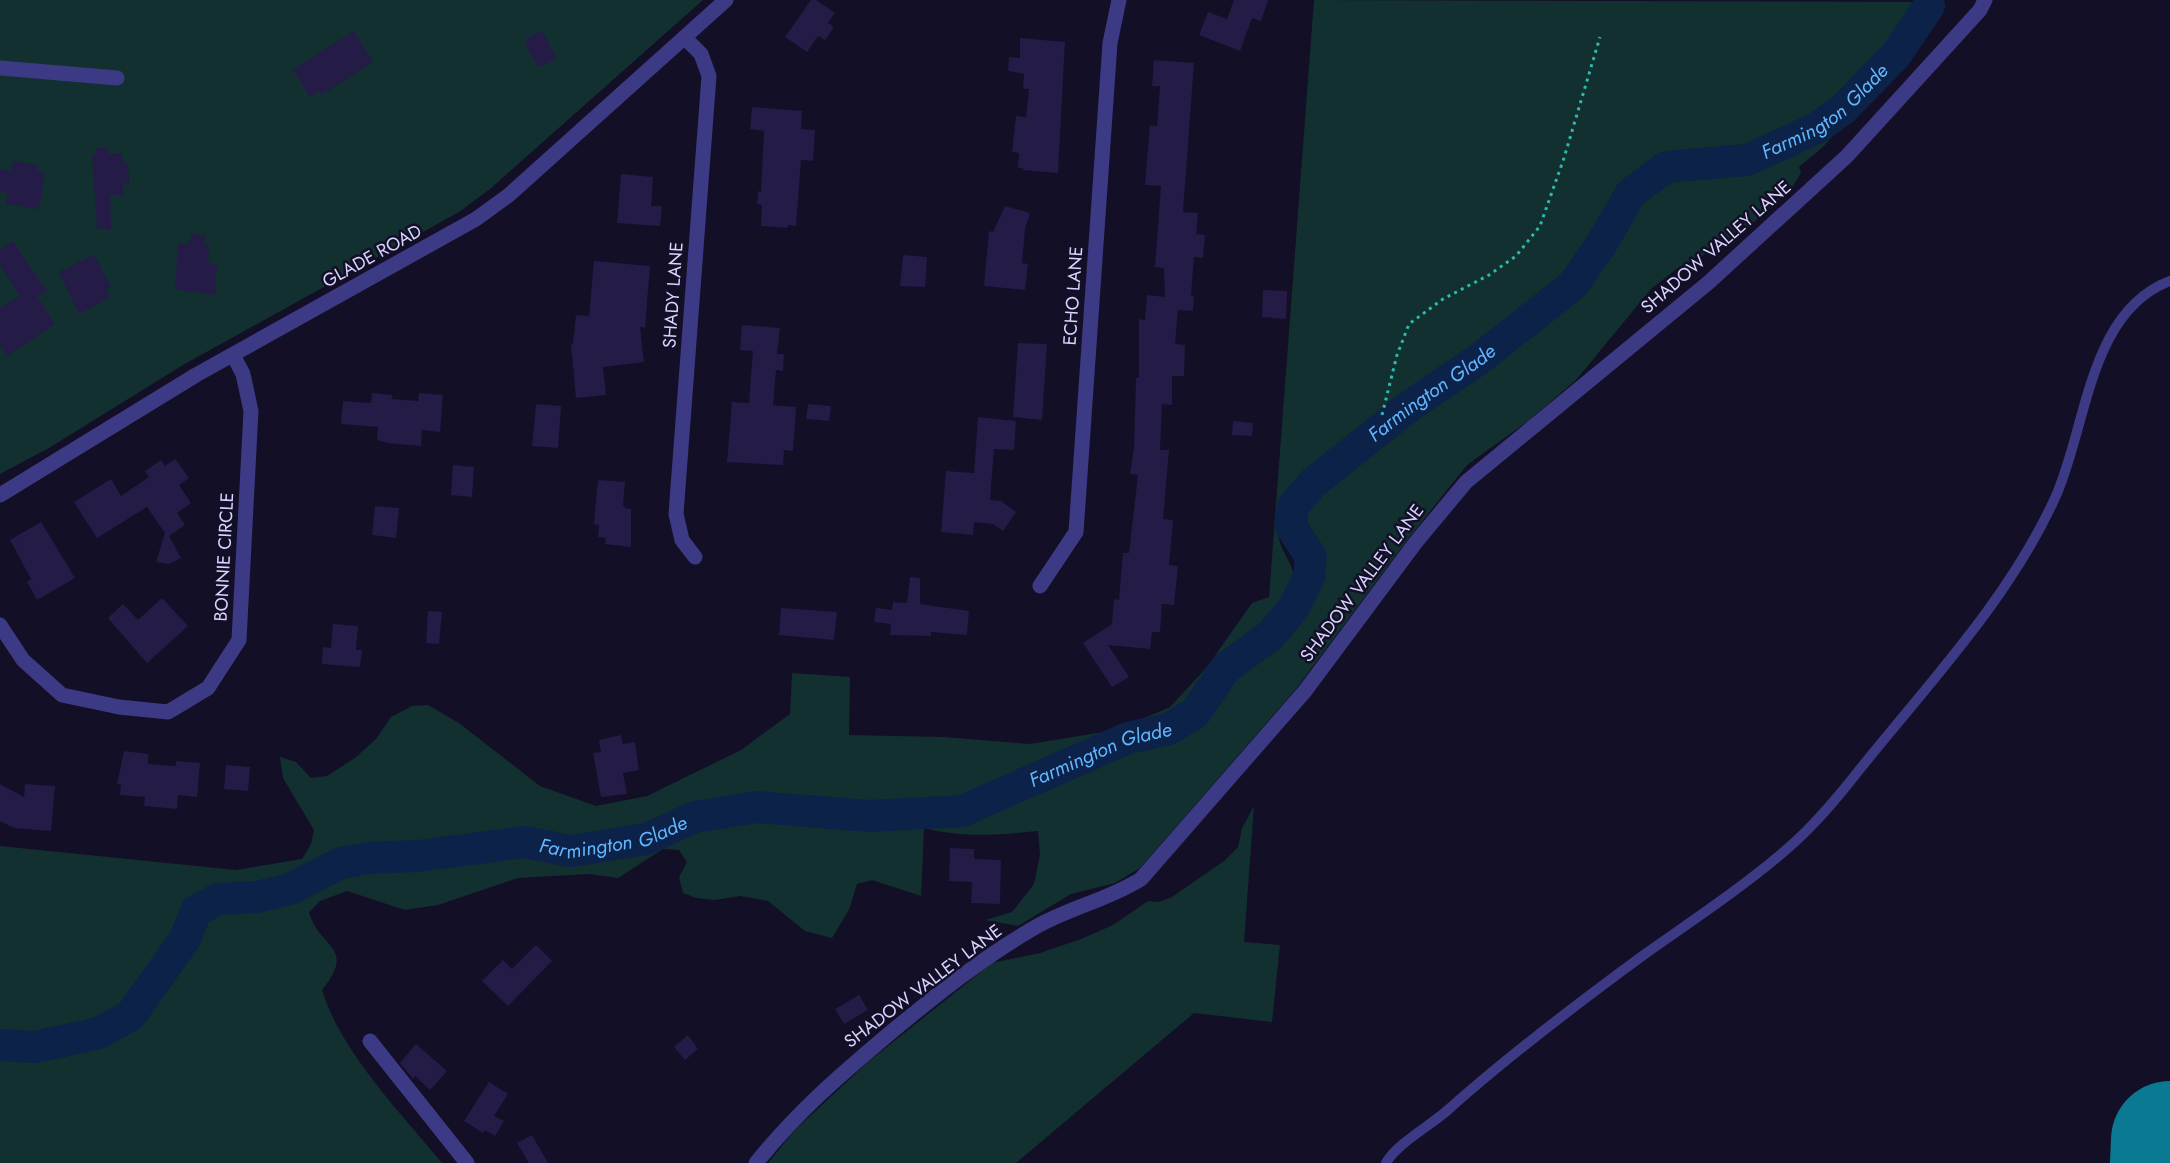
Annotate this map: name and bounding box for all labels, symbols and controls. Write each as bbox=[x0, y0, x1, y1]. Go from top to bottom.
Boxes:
water label: Farmington Glade bbox=[1756, 57, 1895, 166]
street label: SHADOW VALLEY LANE bbox=[1635, 174, 1797, 320]
street label: GLADE ROAD bbox=[318, 218, 426, 294]
street label: SHADY LANE bbox=[656, 241, 690, 349]
street label: ECHO LANE bbox=[1057, 246, 1089, 346]
water label: Farmington Glade bbox=[1361, 337, 1502, 448]
street label: BONNIE CIRCLE bbox=[208, 492, 240, 622]
street label: SHADOW VALLEY LANE bbox=[1294, 499, 1430, 667]
water label: Farmington Glade bbox=[1024, 714, 1174, 794]
water label: Farmington Glade bbox=[537, 808, 692, 866]
street label: SHADOW VALLEY LANE bbox=[839, 918, 1007, 1054]

